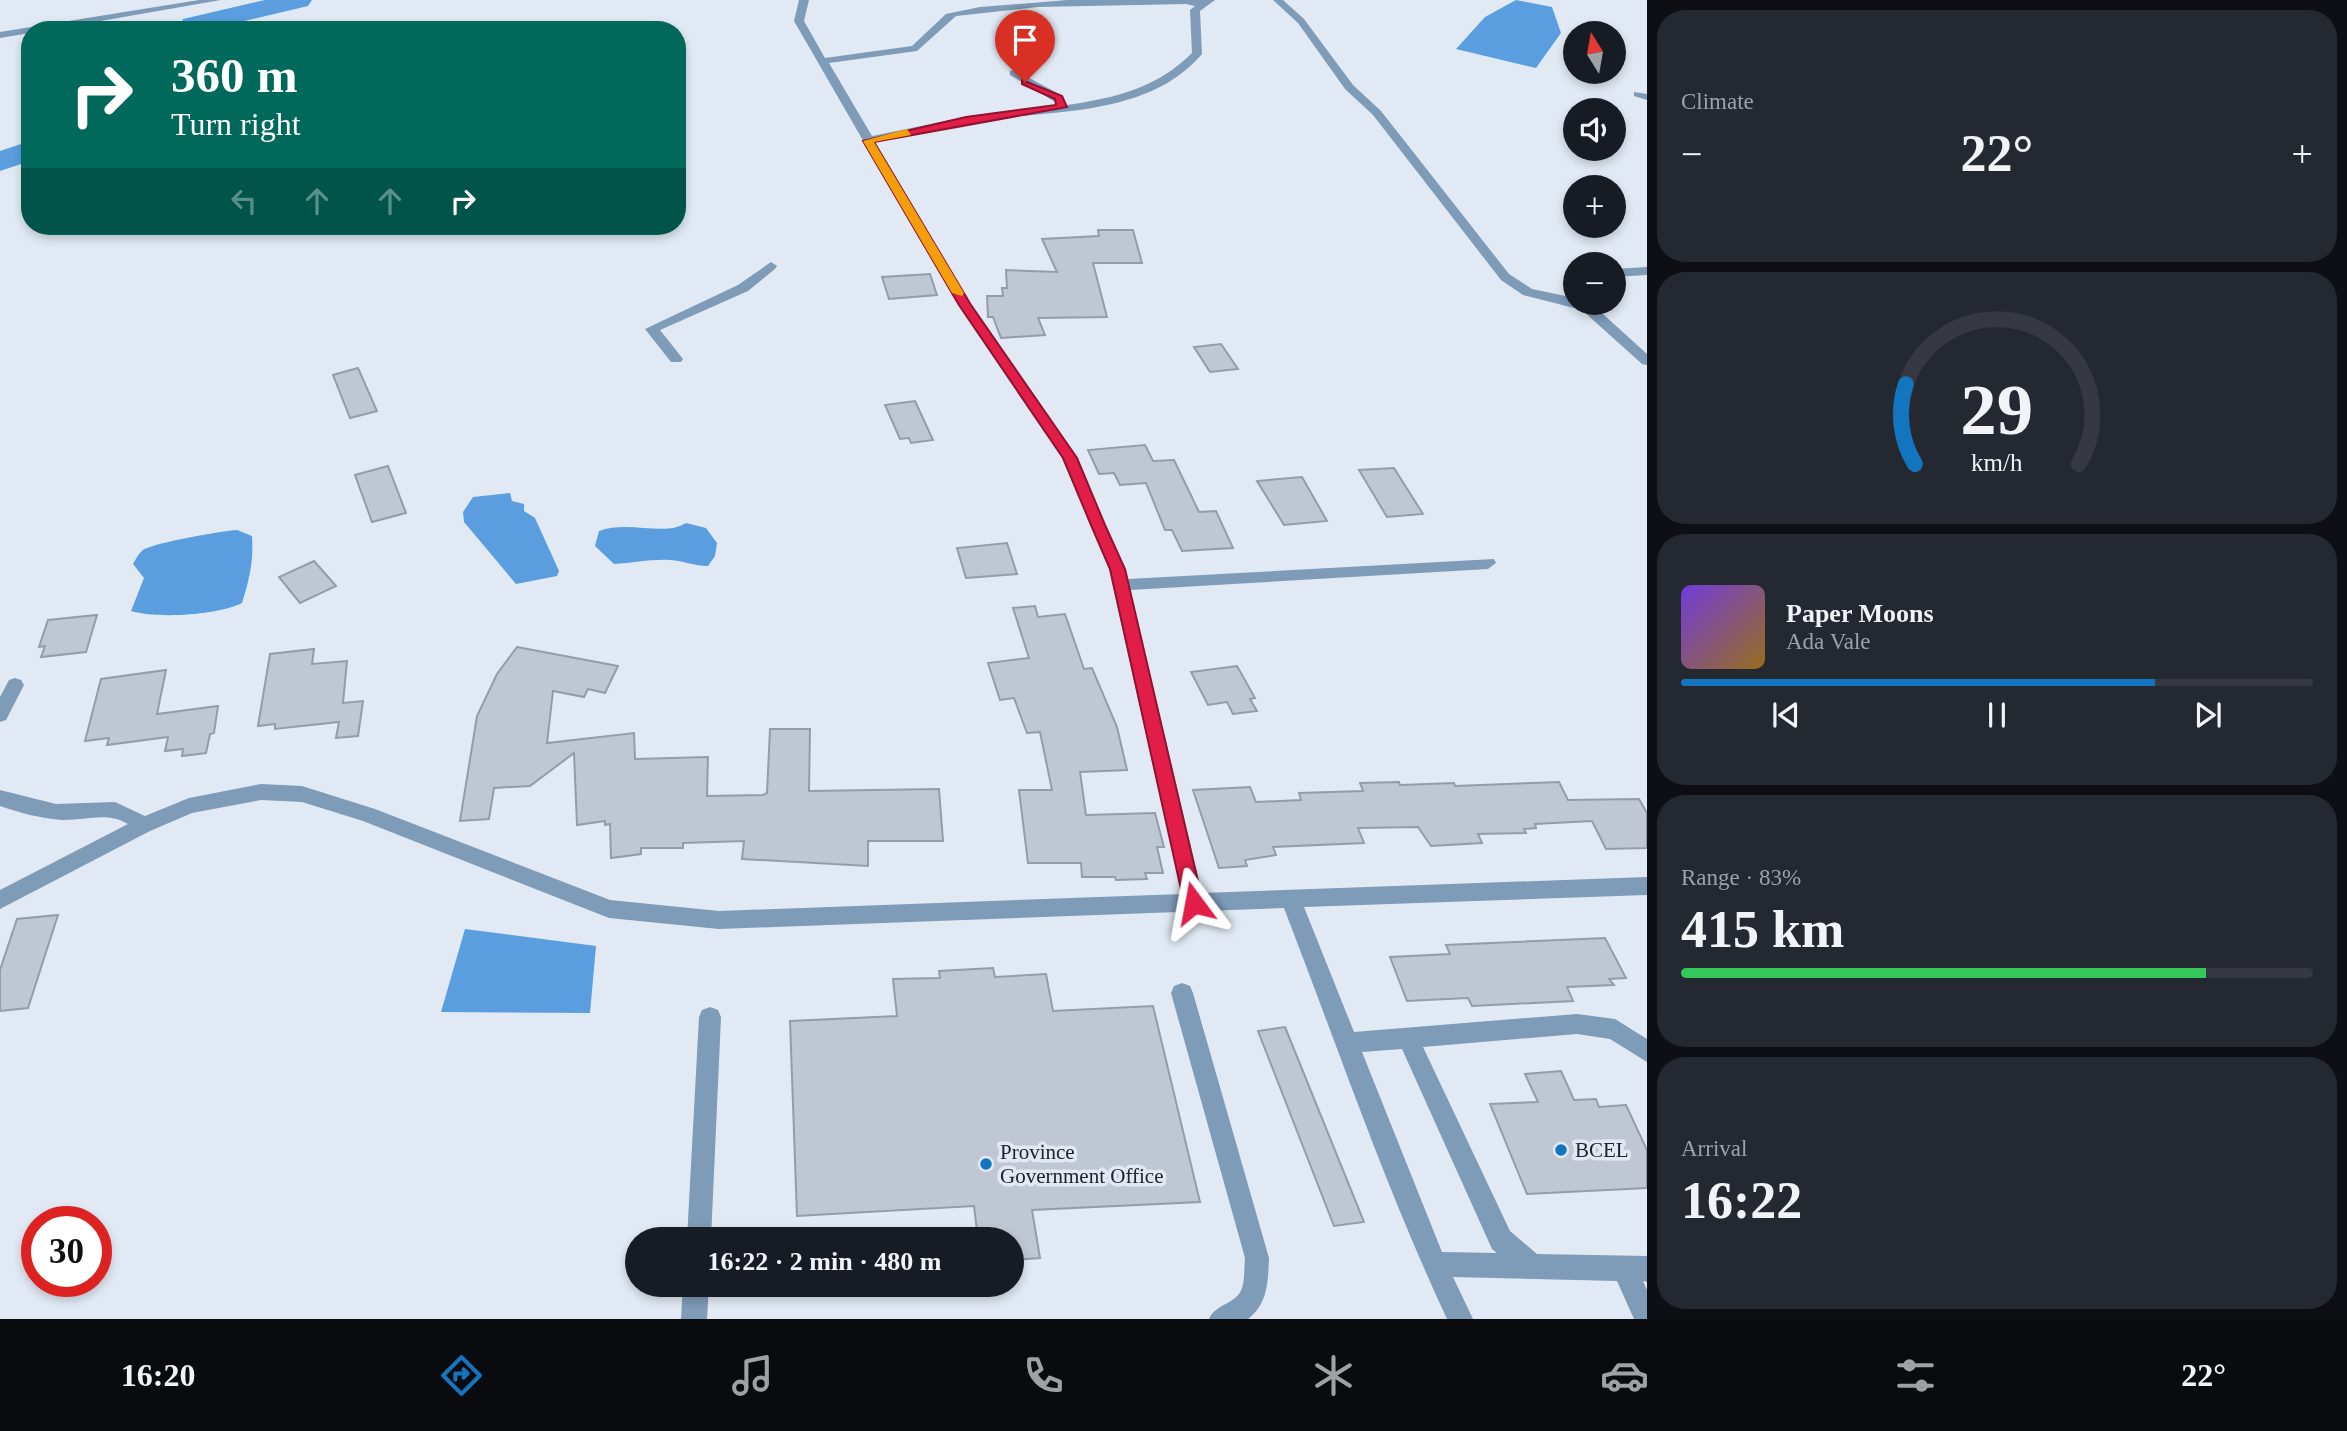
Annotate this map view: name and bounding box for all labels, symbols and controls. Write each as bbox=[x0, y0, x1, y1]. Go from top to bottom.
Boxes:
pin bbox=[995, 10, 1055, 82]
icon: arrive bbox=[1006, 21, 1044, 59]
north arrow bbox=[1563, 21, 1626, 84]
map controls bbox=[1563, 21, 1626, 315]
text: 360 m bbox=[171, 48, 298, 103]
icon: right bbox=[56, 49, 147, 140]
text: Climate bbox=[1681, 89, 1754, 114]
button: sound bbox=[1563, 98, 1626, 161]
text: Turn right bbox=[171, 106, 301, 142]
text: 22° bbox=[1961, 125, 2033, 182]
text: − bbox=[1681, 133, 1702, 175]
text: + bbox=[2292, 133, 2313, 175]
button: + bbox=[1563, 175, 1626, 238]
icon: left bbox=[225, 182, 263, 220]
icon: ahead bbox=[298, 182, 336, 220]
icon: ahead bbox=[371, 182, 409, 220]
icon: right bbox=[444, 182, 482, 220]
button: − bbox=[1563, 252, 1626, 315]
text: 29 bbox=[1961, 369, 2033, 450]
text: km/h bbox=[1971, 448, 2023, 475]
text: Paper Moons bbox=[1786, 599, 1934, 628]
text: Ada Vale bbox=[1786, 629, 1871, 654]
icon: previous bbox=[1767, 696, 1805, 734]
icon: pause bbox=[1978, 696, 2016, 734]
icon: next bbox=[2189, 696, 2227, 734]
text: Range · 83% bbox=[1681, 865, 1801, 890]
position arrow bbox=[1157, 866, 1231, 940]
text: 415 km bbox=[1681, 901, 1844, 958]
text: Arrival bbox=[1681, 1136, 1747, 1161]
place label: BCEL bbox=[1575, 1138, 1629, 1162]
place label: Province Government Office bbox=[1000, 1140, 1163, 1188]
marker: BCEL bbox=[1553, 1142, 1569, 1158]
marker: Province Government Office bbox=[978, 1156, 994, 1172]
text: 16:22 bbox=[1681, 1172, 1802, 1229]
speed limit sign: 30 bbox=[21, 1206, 112, 1297]
text: 16:22 · 2 min · 480 m bbox=[708, 1247, 942, 1276]
icon: directions bbox=[437, 1351, 486, 1400]
icon: music bbox=[728, 1351, 777, 1400]
icon: phone bbox=[1019, 1351, 1068, 1400]
icon: climate bbox=[1309, 1351, 1358, 1400]
icon: car bbox=[1600, 1351, 1649, 1400]
icon: filters bbox=[1891, 1351, 1940, 1400]
text: 16:20 bbox=[121, 1357, 196, 1393]
text: 22° bbox=[2181, 1357, 2226, 1393]

